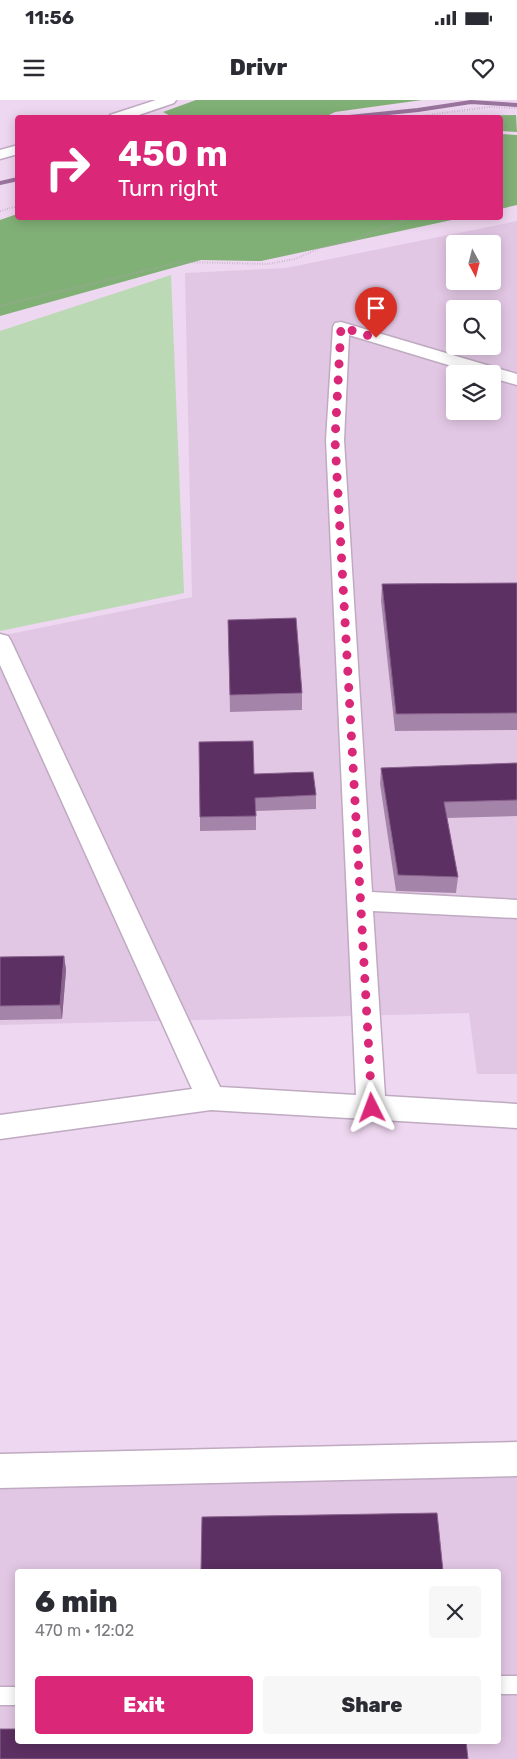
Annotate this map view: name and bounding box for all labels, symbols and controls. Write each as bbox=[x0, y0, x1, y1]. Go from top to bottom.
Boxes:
text: 11:56 bbox=[25, 6, 74, 29]
icon: menu bbox=[20, 54, 48, 82]
text: Drivr bbox=[230, 54, 287, 81]
icon: heart bbox=[469, 54, 497, 82]
text: 450 m bbox=[118, 133, 228, 175]
icon: right bbox=[35, 135, 100, 200]
text: Turn right bbox=[118, 175, 218, 202]
north arrow bbox=[446, 235, 501, 290]
map controls bbox=[446, 235, 501, 420]
pin bbox=[355, 287, 397, 338]
icon: arrive bbox=[362, 294, 390, 322]
button: search bbox=[446, 300, 501, 355]
button: layers bbox=[446, 365, 501, 420]
position arrow bbox=[345, 1081, 397, 1133]
text: 6 min bbox=[35, 1584, 118, 1620]
button: close bbox=[429, 1586, 481, 1638]
text: 470 m · 12:02 bbox=[35, 1621, 134, 1640]
button: Exit bbox=[35, 1676, 253, 1734]
button: Share bbox=[263, 1676, 481, 1734]

